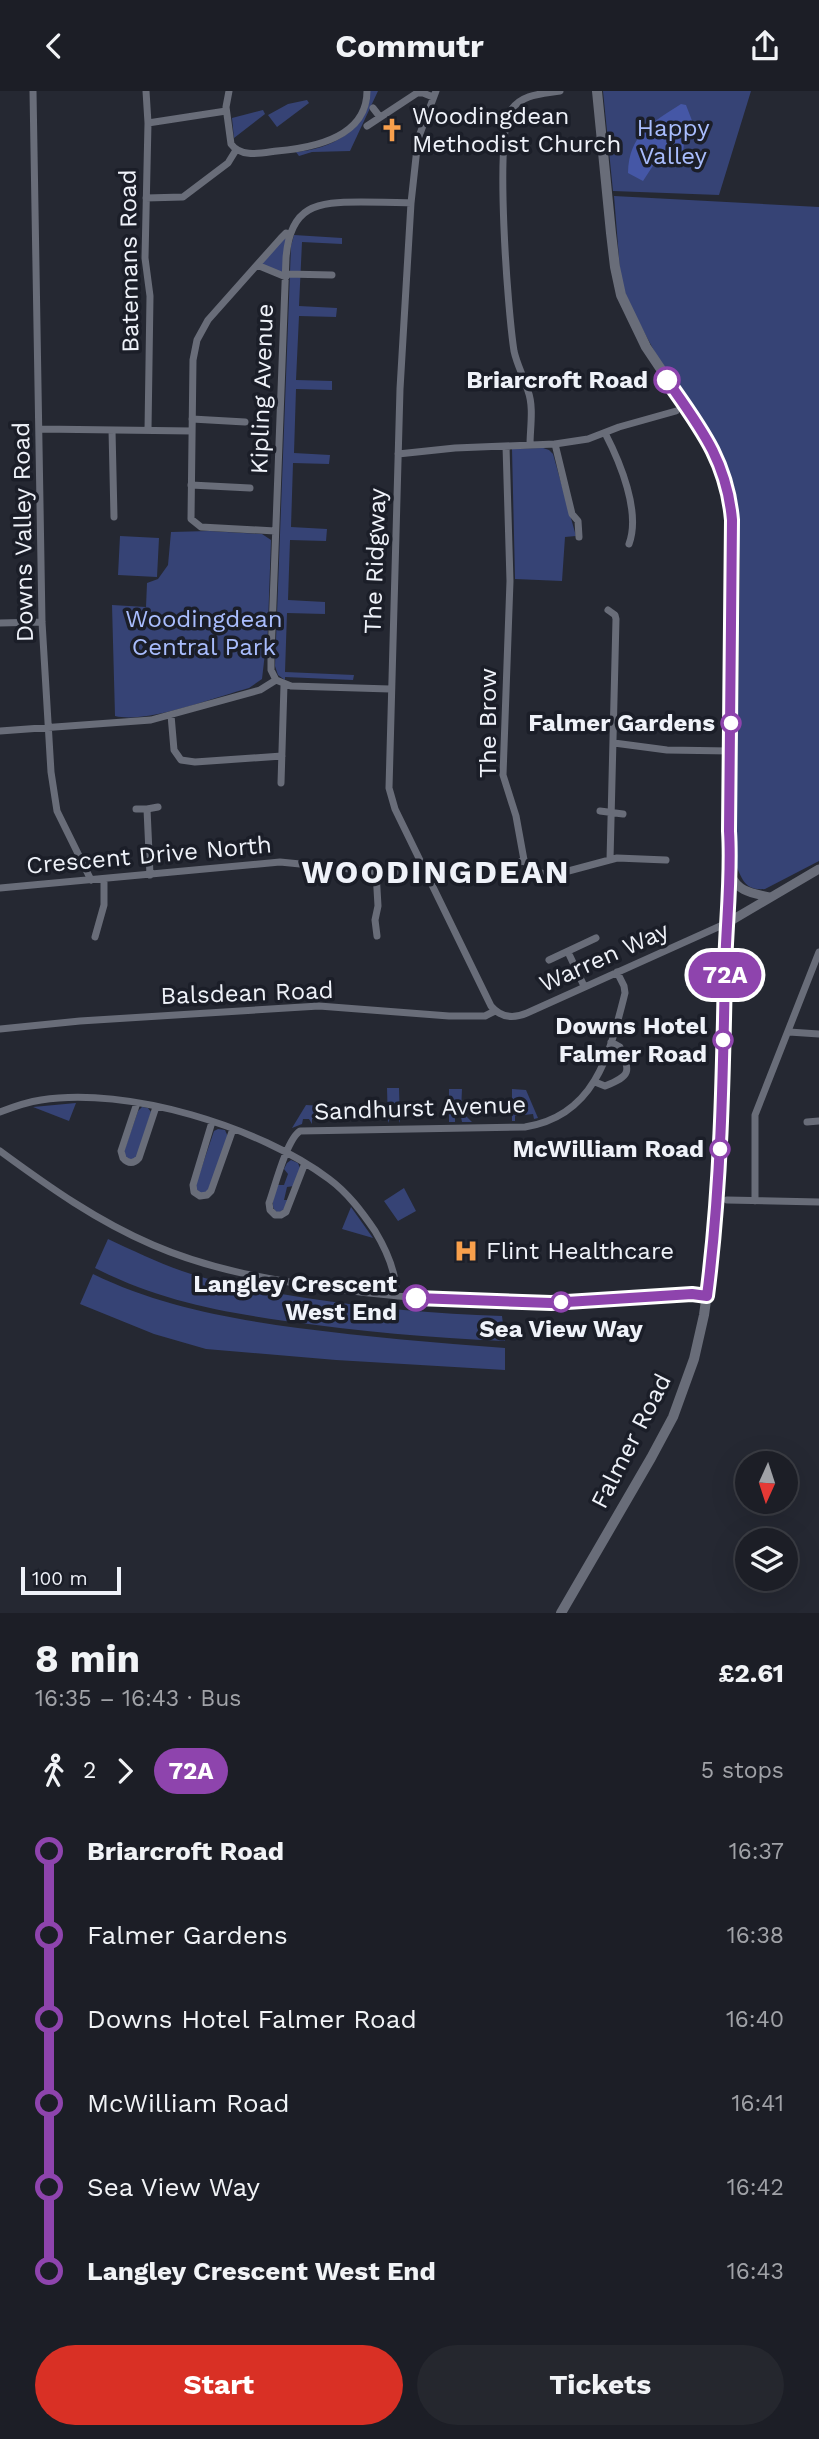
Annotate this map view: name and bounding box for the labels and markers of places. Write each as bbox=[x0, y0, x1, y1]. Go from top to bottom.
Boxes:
place label: Woodingdean Methodist Church bbox=[412, 102, 621, 158]
church icon: Woodingdean Methodist Church bbox=[378, 116, 406, 144]
place label: Briarcroft Road bbox=[466, 366, 648, 394]
marker: Briarcroft Road bbox=[654, 367, 680, 393]
place label: Falmer Gardens bbox=[528, 709, 715, 737]
marker: Falmer Gardens bbox=[721, 713, 741, 733]
place label: Downs Hotel Falmer Road bbox=[555, 1012, 707, 1068]
marker: Downs Hotel Falmer Road bbox=[713, 1030, 733, 1050]
place label: McWilliam Road bbox=[512, 1135, 704, 1163]
marker: McWilliam Road bbox=[710, 1139, 730, 1159]
hospital icon: Flint Healthcare bbox=[452, 1237, 480, 1265]
place label: Flint Healthcare bbox=[486, 1237, 674, 1265]
place label: Langley Crescent West End bbox=[193, 1270, 397, 1326]
marker: Langley Crescent West End bbox=[403, 1285, 429, 1311]
marker: Sea View Way bbox=[551, 1292, 571, 1312]
place label: Sea View Way bbox=[479, 1315, 643, 1343]

